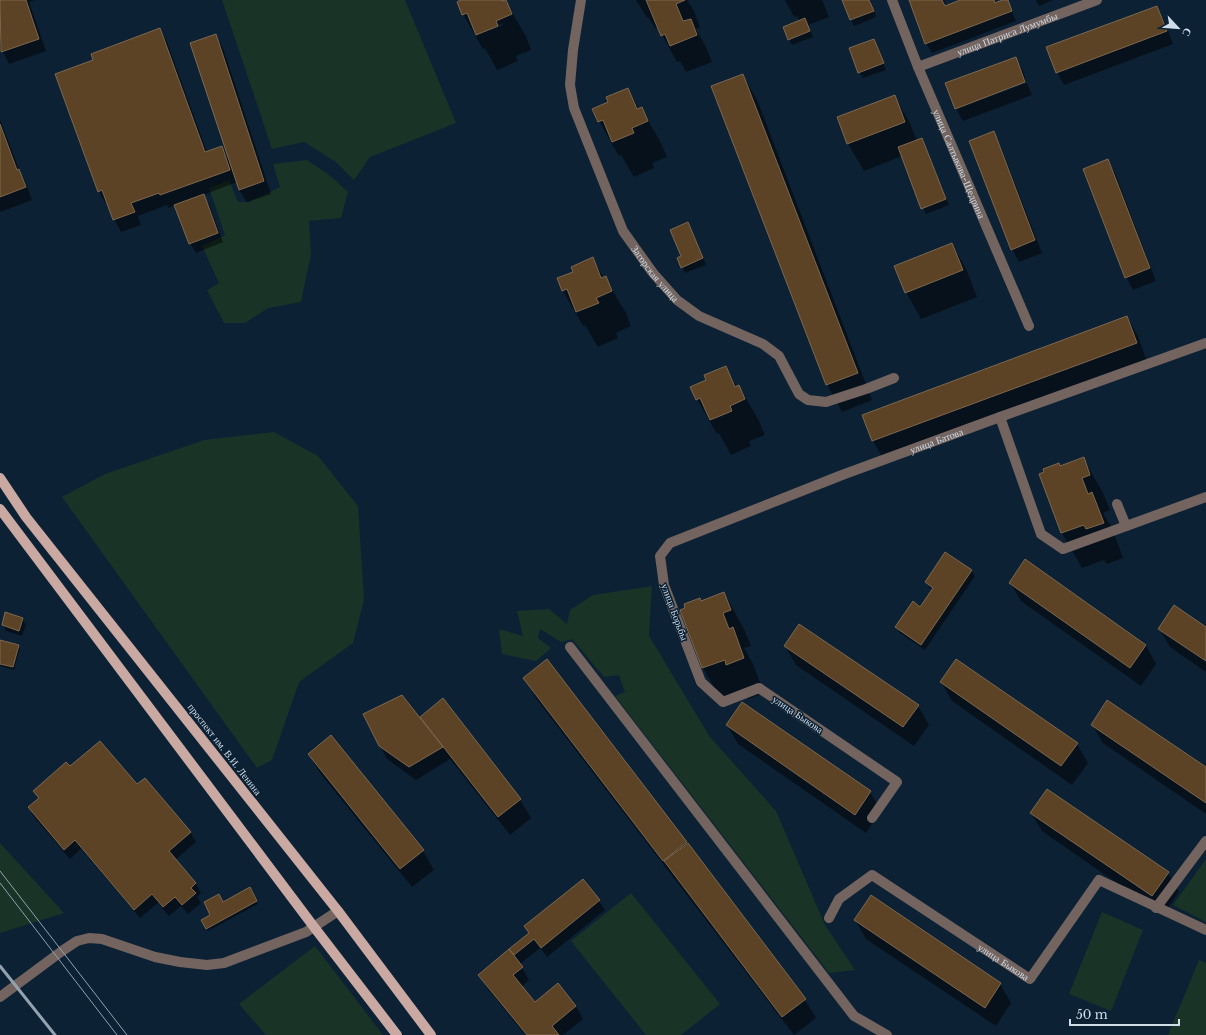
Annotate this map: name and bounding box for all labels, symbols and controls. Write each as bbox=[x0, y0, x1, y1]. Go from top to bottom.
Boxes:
north arrow bbox=[1158, 8, 1198, 48]
street label: улица Патриса Лумумбы bbox=[955, 9, 1060, 59]
text: С bbox=[1179, 26, 1195, 39]
street label: улица Салтыкова-Щедрина bbox=[930, 107, 988, 221]
street label: Загорская улица bbox=[628, 243, 682, 305]
street label: улица Батова bbox=[908, 425, 965, 457]
street label: улица Борьбы bbox=[658, 582, 691, 643]
street label: улица Быкова bbox=[770, 693, 826, 736]
street label: проспект им. В.И. Ленина bbox=[185, 701, 265, 798]
street label: улица Быкова bbox=[975, 941, 1032, 984]
scale bar bbox=[1070, 1001, 1179, 1027]
text: 50 m bbox=[1076, 1007, 1108, 1022]

